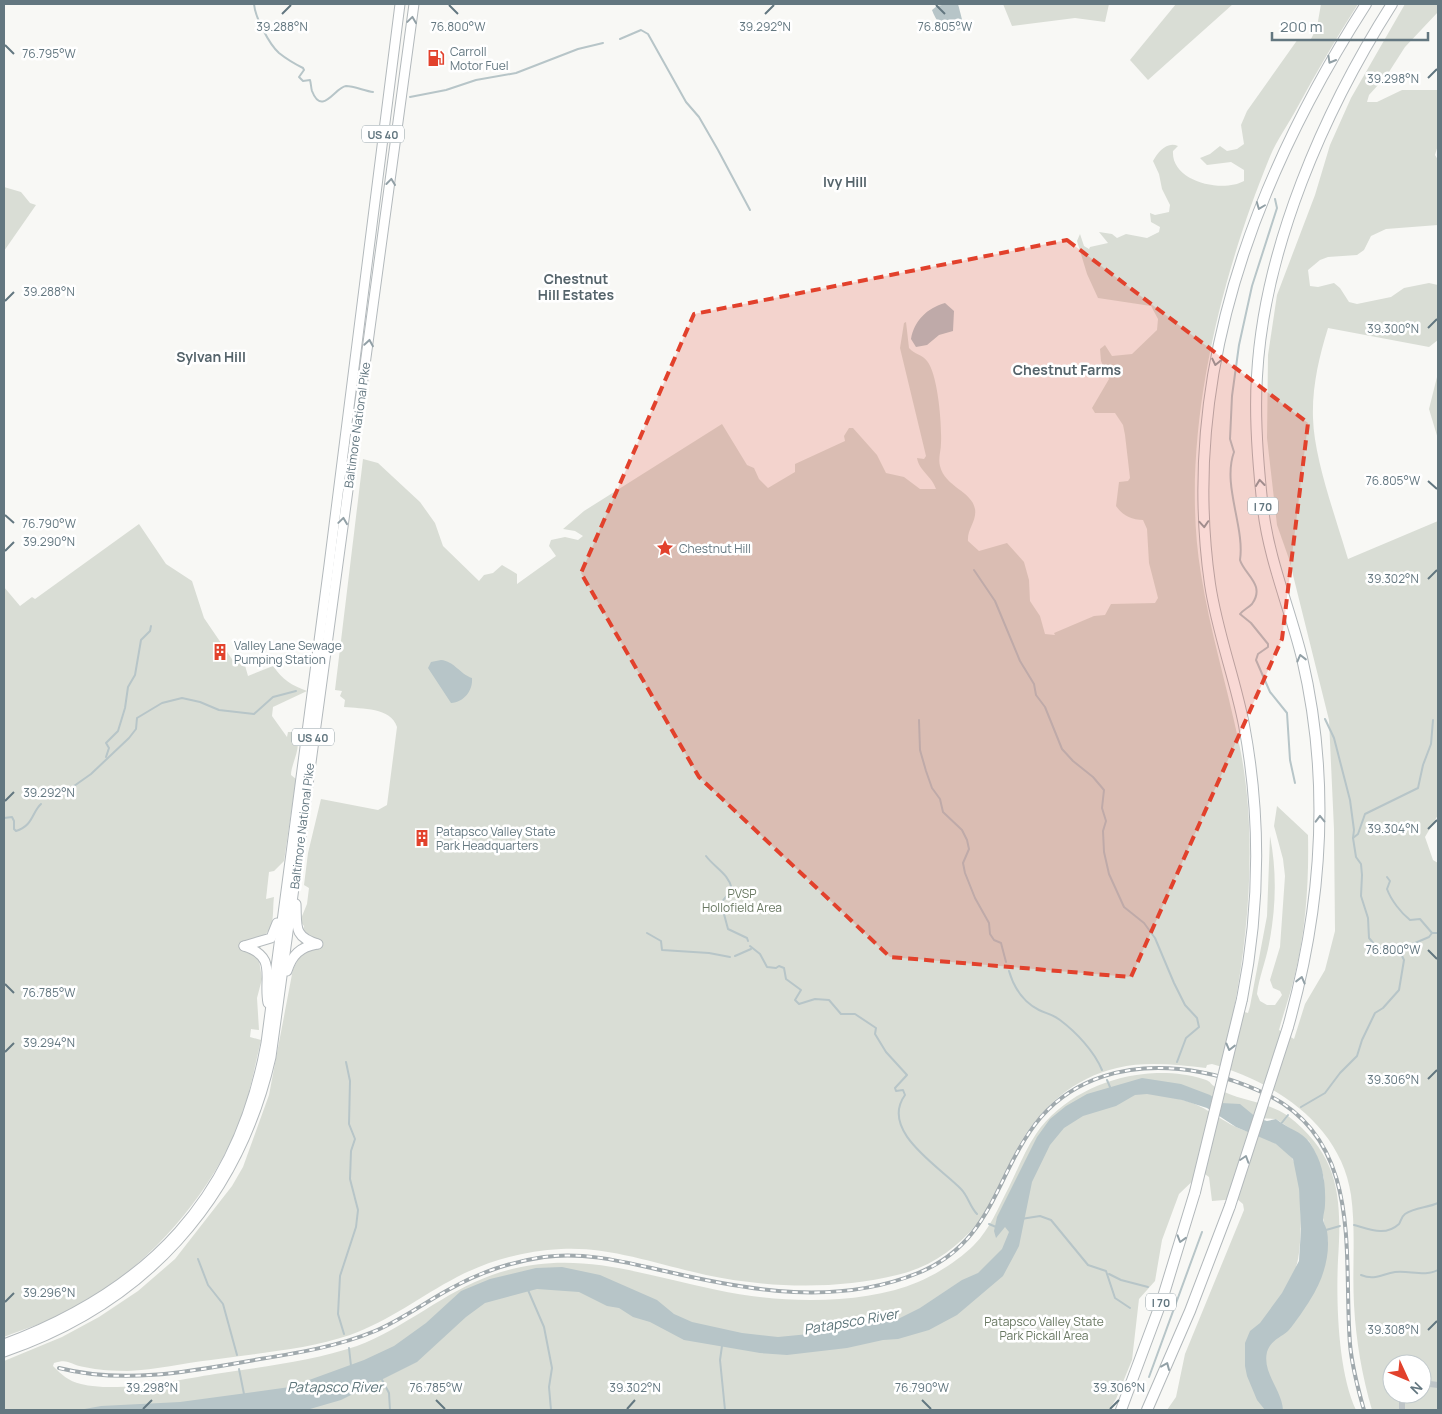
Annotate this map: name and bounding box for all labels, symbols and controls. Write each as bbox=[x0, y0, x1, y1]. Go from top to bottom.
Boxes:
scale bar bbox=[1272, 10, 1428, 42]
one-way arrow bbox=[406, 16, 417, 24]
text: 200 m bbox=[1280, 16, 1323, 37]
text: 39.288°N bbox=[256, 18, 308, 35]
text: 76.800°W bbox=[431, 18, 486, 35]
text: 39.292°N bbox=[739, 18, 791, 35]
text: 76.805°W bbox=[918, 18, 973, 35]
place label: Carroll Motor Fuel bbox=[450, 43, 509, 74]
text: 76.795°W bbox=[22, 45, 77, 62]
fuel station icon: Carroll Motor Fuel bbox=[426, 48, 446, 68]
one-way arrow bbox=[1328, 55, 1338, 64]
text: 39.298°N bbox=[1367, 70, 1419, 87]
road number: US 40 bbox=[362, 126, 404, 142]
district label: Ivy Hill bbox=[823, 172, 867, 191]
one-way arrow bbox=[385, 177, 396, 185]
one-way arrow bbox=[1256, 201, 1266, 210]
district label: Chestnut Hill Estates bbox=[538, 269, 615, 304]
text: 39.288°N bbox=[23, 283, 75, 300]
text: 39.300°N bbox=[1367, 320, 1419, 337]
one-way arrow bbox=[363, 338, 374, 346]
district label: Sylvan Hill bbox=[176, 347, 246, 366]
one-way arrow bbox=[1211, 358, 1222, 367]
district label: Chestnut Farms bbox=[1013, 360, 1122, 379]
street label: Baltimore National Pike bbox=[340, 361, 374, 489]
text: 76.805°W bbox=[1366, 472, 1421, 489]
one-way arrow bbox=[1255, 479, 1266, 487]
road number: I 70 bbox=[1248, 498, 1278, 514]
text: 76.790°W bbox=[22, 515, 77, 532]
one-way arrow bbox=[337, 516, 348, 524]
one-way arrow bbox=[1198, 520, 1209, 528]
text: 39.290°N bbox=[23, 533, 75, 550]
place icon: Chestnut Hill bbox=[655, 538, 675, 558]
place label: Chestnut Hill bbox=[679, 540, 751, 557]
text: 39.302°N bbox=[1367, 570, 1419, 587]
place label: Valley Lane Sewage Pumping Station bbox=[234, 637, 342, 668]
building icon: Valley Lane Sewage Pumping Station bbox=[210, 642, 230, 662]
one-way arrow bbox=[1296, 653, 1307, 662]
road number: US 40 bbox=[292, 729, 334, 746]
street label: Baltimore National Pike bbox=[286, 762, 318, 890]
text: 39.292°N bbox=[23, 784, 75, 801]
one-way arrow bbox=[1315, 815, 1325, 822]
text: 39.304°N bbox=[1367, 820, 1419, 837]
place label: Patapsco Valley State Park Headquarters bbox=[436, 823, 555, 854]
building icon: Patapsco Valley State Park Headquarters bbox=[412, 828, 432, 848]
park label: PVSP Hollofield Area bbox=[702, 885, 782, 916]
text: 76.800°W bbox=[1366, 941, 1421, 958]
one-way arrow bbox=[1295, 976, 1305, 984]
text: 76.785°W bbox=[22, 984, 76, 1001]
text: 39.294°N bbox=[23, 1034, 75, 1051]
one-way arrow bbox=[1225, 1042, 1236, 1051]
text: 39.306°N bbox=[1367, 1071, 1419, 1088]
one-way arrow bbox=[1240, 1156, 1250, 1164]
one-way arrow bbox=[1177, 1234, 1187, 1242]
text: 39.296°N bbox=[23, 1284, 75, 1301]
road number: I 70 bbox=[1146, 1294, 1176, 1310]
water label: Patapsco River bbox=[802, 1303, 902, 1339]
park label: Patapsco Valley State Park Pickall Area bbox=[984, 1313, 1104, 1344]
text: 39.308°N bbox=[1367, 1321, 1419, 1338]
north arrow bbox=[1382, 1354, 1432, 1404]
one-way arrow bbox=[1160, 1362, 1171, 1371]
water label: Patapsco River bbox=[287, 1377, 385, 1396]
text: N bbox=[1406, 1378, 1427, 1399]
text: 39.298°N bbox=[126, 1379, 178, 1396]
text: 76.785°W bbox=[409, 1379, 463, 1396]
text: 39.302°N bbox=[609, 1379, 661, 1396]
text: 76.790°W bbox=[895, 1379, 950, 1396]
text: 39.306°N bbox=[1093, 1379, 1145, 1396]

